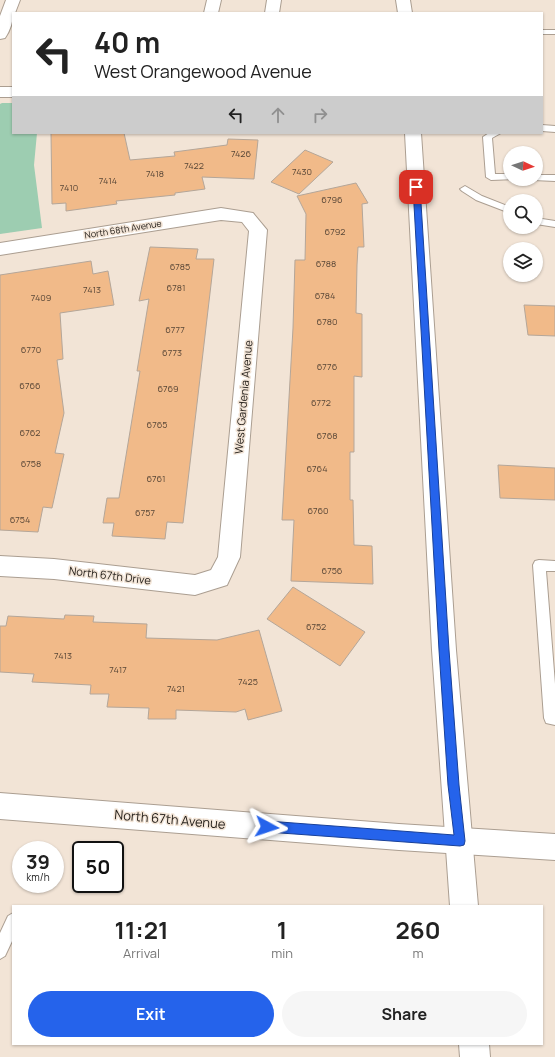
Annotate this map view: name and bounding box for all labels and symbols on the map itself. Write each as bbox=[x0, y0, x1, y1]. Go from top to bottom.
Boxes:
north arrow bbox=[503, 146, 543, 186]
house number: 7426 bbox=[231, 147, 251, 160]
house number: 7422 bbox=[184, 159, 204, 172]
house number: 7430 bbox=[292, 165, 312, 178]
house number: 7418 bbox=[146, 167, 164, 180]
pin bbox=[399, 170, 433, 204]
house number: 7414 bbox=[99, 174, 117, 187]
house number: 7410 bbox=[60, 181, 78, 194]
house number: 6796 bbox=[321, 193, 343, 206]
street label: North 68th Avenue bbox=[84, 216, 162, 242]
house number: 6792 bbox=[325, 225, 345, 238]
house number: 6788 bbox=[316, 257, 336, 270]
house number: 6785 bbox=[170, 260, 190, 273]
house number: 6781 bbox=[167, 281, 185, 294]
house number: 7413 bbox=[83, 283, 101, 296]
house number: 6784 bbox=[315, 289, 335, 302]
house number: 7409 bbox=[31, 291, 51, 304]
house number: 6780 bbox=[317, 315, 337, 328]
house number: 6777 bbox=[165, 323, 185, 336]
street label: West Gardenia Avenue bbox=[231, 339, 255, 454]
house number: 6770 bbox=[21, 343, 41, 356]
house number: 6773 bbox=[162, 346, 182, 359]
house number: 6776 bbox=[317, 360, 338, 373]
house number: 6766 bbox=[19, 379, 41, 392]
house number: 6769 bbox=[157, 382, 179, 395]
house number: 6772 bbox=[311, 396, 331, 409]
house number: 6765 bbox=[147, 418, 167, 431]
house number: 6762 bbox=[20, 426, 40, 439]
house number: 6768 bbox=[317, 429, 337, 442]
house number: 6758 bbox=[21, 457, 41, 470]
house number: 6764 bbox=[307, 462, 328, 475]
house number: 6761 bbox=[146, 472, 166, 485]
house number: 6760 bbox=[307, 504, 329, 517]
house number: 6757 bbox=[135, 506, 155, 519]
house number: 6754 bbox=[10, 513, 30, 526]
street label: North 67th Drive bbox=[68, 563, 152, 588]
house number: 6756 bbox=[322, 564, 343, 577]
house number: 6752 bbox=[306, 620, 326, 633]
house number: 7413 bbox=[54, 649, 72, 662]
house number: 7417 bbox=[109, 663, 127, 676]
house number: 7425 bbox=[238, 675, 258, 688]
house number: 7421 bbox=[167, 682, 185, 695]
street label: North 67th Avenue bbox=[114, 805, 227, 833]
position arrow bbox=[246, 806, 288, 848]
speed limit sign: 50 bbox=[72, 841, 124, 893]

